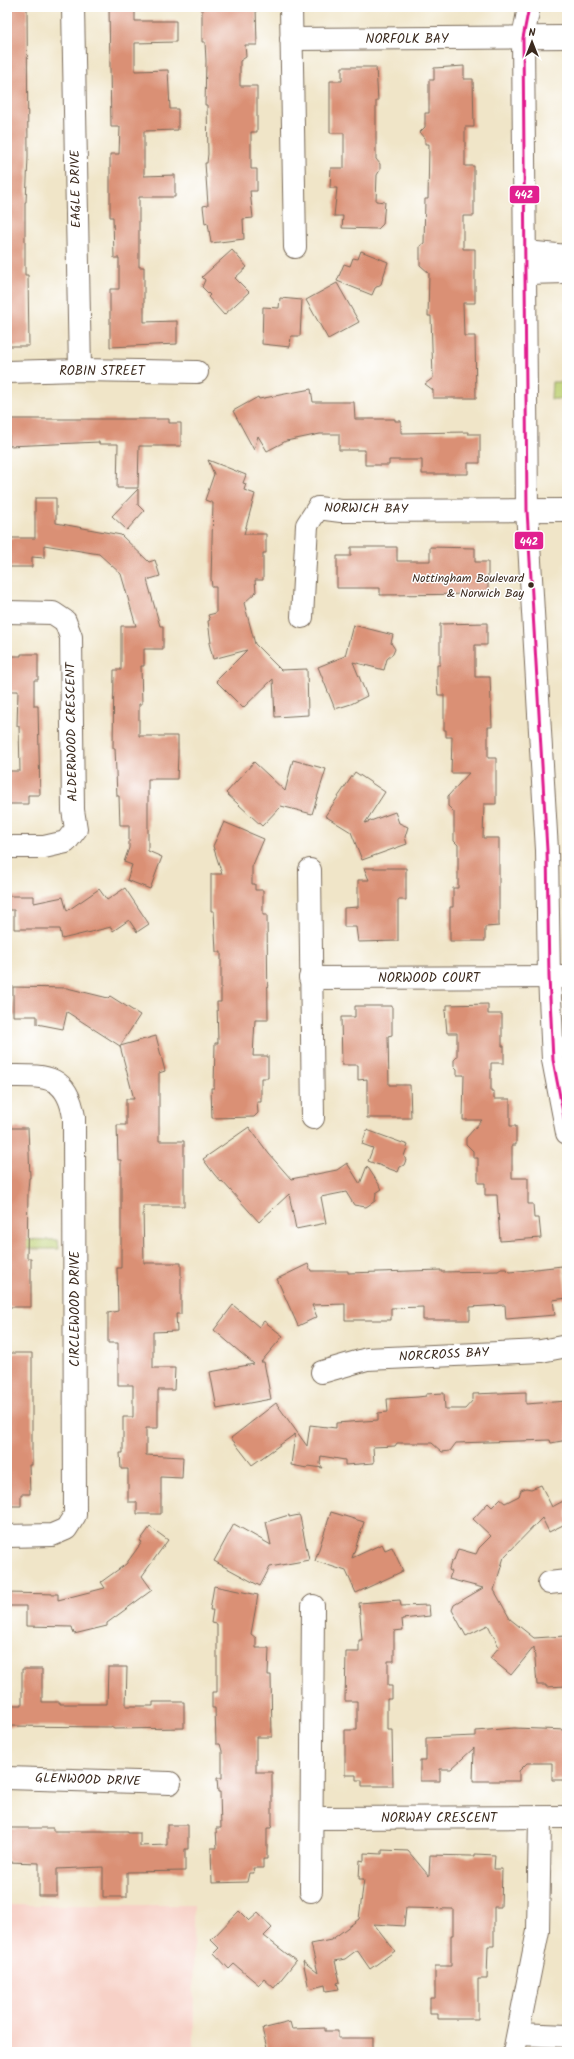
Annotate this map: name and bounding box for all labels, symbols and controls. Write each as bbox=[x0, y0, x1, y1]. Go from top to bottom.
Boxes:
north arrow bbox=[512, 22, 552, 62]
text: N bbox=[529, 24, 536, 42]
street label: NORFOLK BAY bbox=[366, 29, 449, 50]
street label: EAGLE DRIVE bbox=[65, 149, 87, 228]
line badge: 442 bbox=[509, 185, 540, 204]
text: 442 bbox=[515, 186, 533, 204]
street label: ROBIN STREET bbox=[59, 361, 146, 382]
street label: NORWICH BAY bbox=[324, 498, 409, 520]
line badge: 442 bbox=[514, 531, 544, 550]
text: 442 bbox=[520, 533, 538, 551]
place label: Nottingham Boulevard & Norwich Bay bbox=[412, 569, 525, 603]
marker: Nottingham Boulevard & Norwich Bay bbox=[526, 580, 536, 590]
street label: ALDERWOOD CRESCENT bbox=[60, 661, 84, 802]
street label: NORWOOD COURT bbox=[378, 968, 481, 989]
street label: CIRCLEWOOD DRIVE bbox=[65, 1251, 86, 1367]
street label: NORCROSS BAY bbox=[398, 1342, 490, 1368]
street label: GLENWOOD DRIVE bbox=[35, 1768, 142, 1792]
street label: NORWAY CRESCENT bbox=[381, 1808, 498, 1829]

